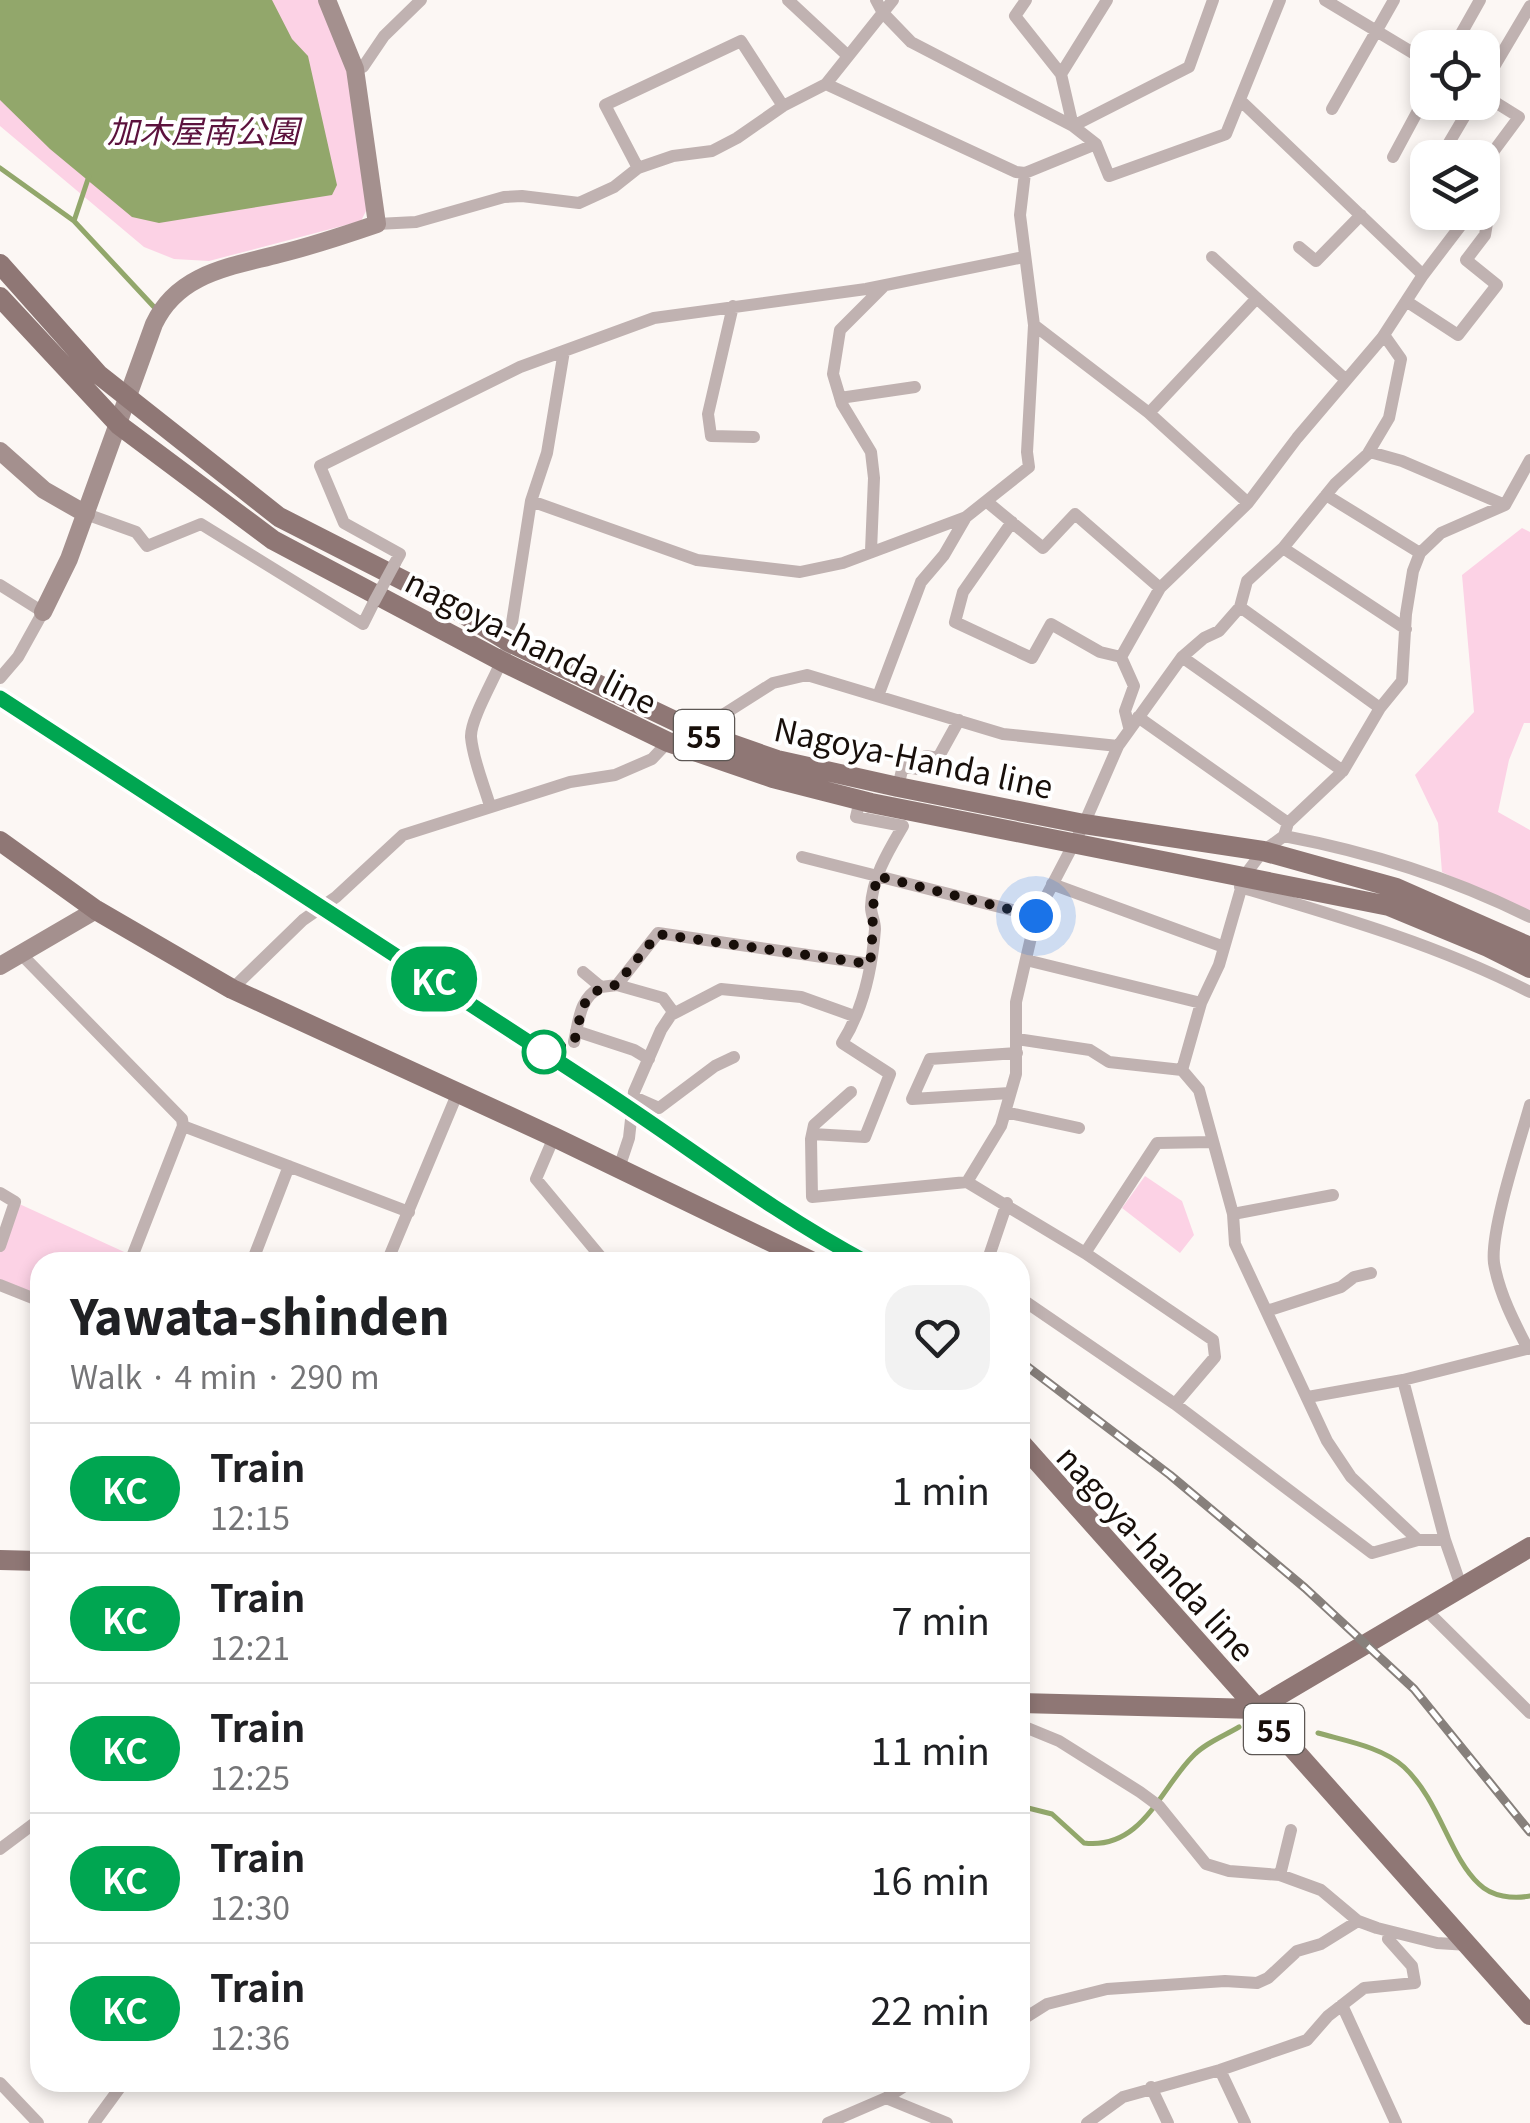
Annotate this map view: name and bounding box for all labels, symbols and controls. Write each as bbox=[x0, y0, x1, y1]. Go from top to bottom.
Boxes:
map controls bbox=[1410, 30, 1500, 230]
button: locate bbox=[1410, 30, 1500, 120]
park label: 加木屋南公園 bbox=[107, 106, 303, 152]
button: layers bbox=[1410, 140, 1500, 230]
street label: nagoya-handa line bbox=[398, 557, 666, 723]
street label: Nagoya-Handa line bbox=[770, 704, 1058, 808]
road number: 55 bbox=[674, 710, 734, 760]
your location bbox=[1011, 891, 1061, 941]
line badge: KC bbox=[389, 946, 479, 1012]
text: KC bbox=[411, 954, 457, 1005]
unlabelled marker bbox=[523, 1031, 565, 1073]
text: Yawata-shinden bbox=[70, 1279, 450, 1349]
button: heart bbox=[885, 1285, 990, 1390]
text: Walk · 4 min · 290 m bbox=[70, 1352, 380, 1398]
street label: nagoya-handa line bbox=[1047, 1434, 1267, 1670]
text: Train bbox=[210, 1438, 305, 1493]
text: 1 min bbox=[892, 1461, 990, 1516]
text: KC bbox=[102, 1463, 148, 1514]
text: 12:15 bbox=[210, 1493, 290, 1539]
text: Train bbox=[210, 1568, 305, 1623]
text: 7 min bbox=[892, 1591, 990, 1646]
text: KC bbox=[102, 1593, 148, 1644]
text: 12:21 bbox=[210, 1623, 290, 1669]
text: Train bbox=[210, 1698, 305, 1753]
road number: 55 bbox=[1244, 1704, 1304, 1754]
text: 11 min bbox=[870, 1721, 990, 1776]
text: KC bbox=[102, 1723, 148, 1774]
text: 12:25 bbox=[210, 1753, 290, 1799]
text: Train bbox=[210, 1828, 305, 1883]
text: 16 min bbox=[870, 1851, 990, 1906]
text: KC bbox=[102, 1853, 148, 1904]
text: 12:30 bbox=[210, 1883, 290, 1929]
text: Train bbox=[210, 1958, 305, 2013]
text: 22 min bbox=[870, 1981, 990, 2036]
text: KC bbox=[102, 1983, 148, 2034]
text: 12:36 bbox=[210, 2013, 290, 2059]

